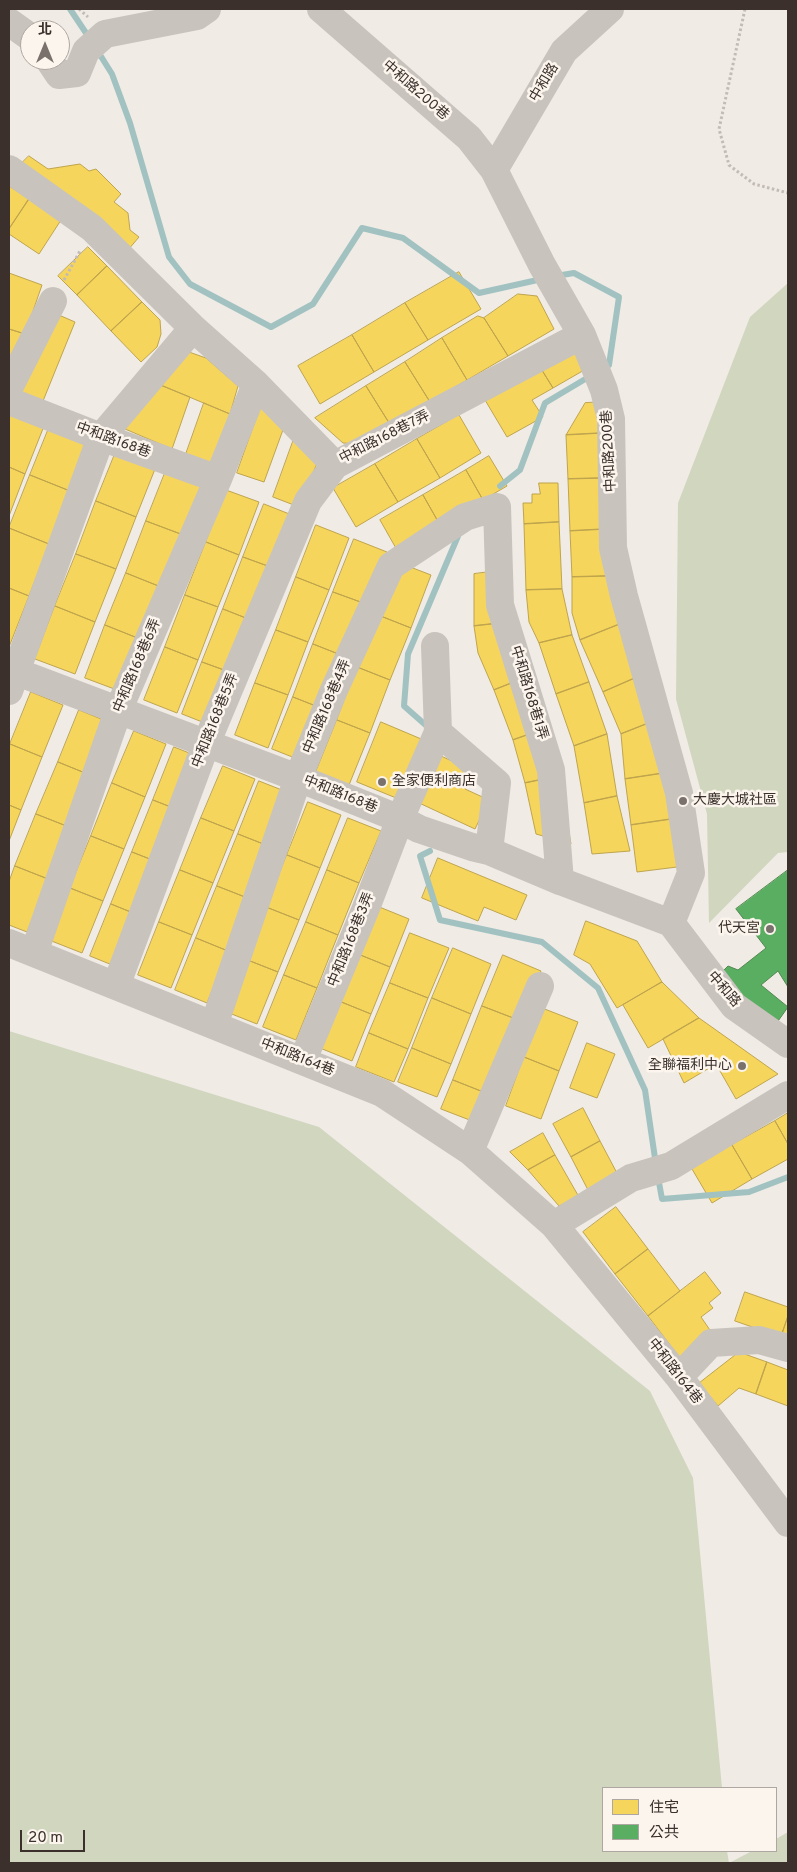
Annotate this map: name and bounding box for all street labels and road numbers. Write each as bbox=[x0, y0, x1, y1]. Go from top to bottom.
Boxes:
street label: 中和路200巷 bbox=[378, 58, 452, 124]
street label: 中和路 bbox=[527, 61, 563, 105]
street label: 中和路168巷7弄 bbox=[337, 408, 433, 468]
street label: 中和路200巷 bbox=[599, 409, 621, 493]
street label: 中和路168巷 bbox=[73, 420, 153, 462]
street label: 中和路168巷6弄 bbox=[111, 616, 165, 716]
street label: 中和路168巷1弄 bbox=[506, 644, 550, 742]
street label: 中和路168巷4弄 bbox=[301, 657, 355, 757]
street label: 中和路168巷5弄 bbox=[189, 671, 243, 771]
street label: 中和路168巷 bbox=[301, 773, 379, 817]
street label: 中和路168巷3弄 bbox=[325, 890, 379, 990]
street label: 中和路 bbox=[703, 969, 743, 1011]
street label: 中和路164巷 bbox=[258, 1036, 336, 1080]
street label: 中和路164巷 bbox=[643, 1336, 705, 1408]

